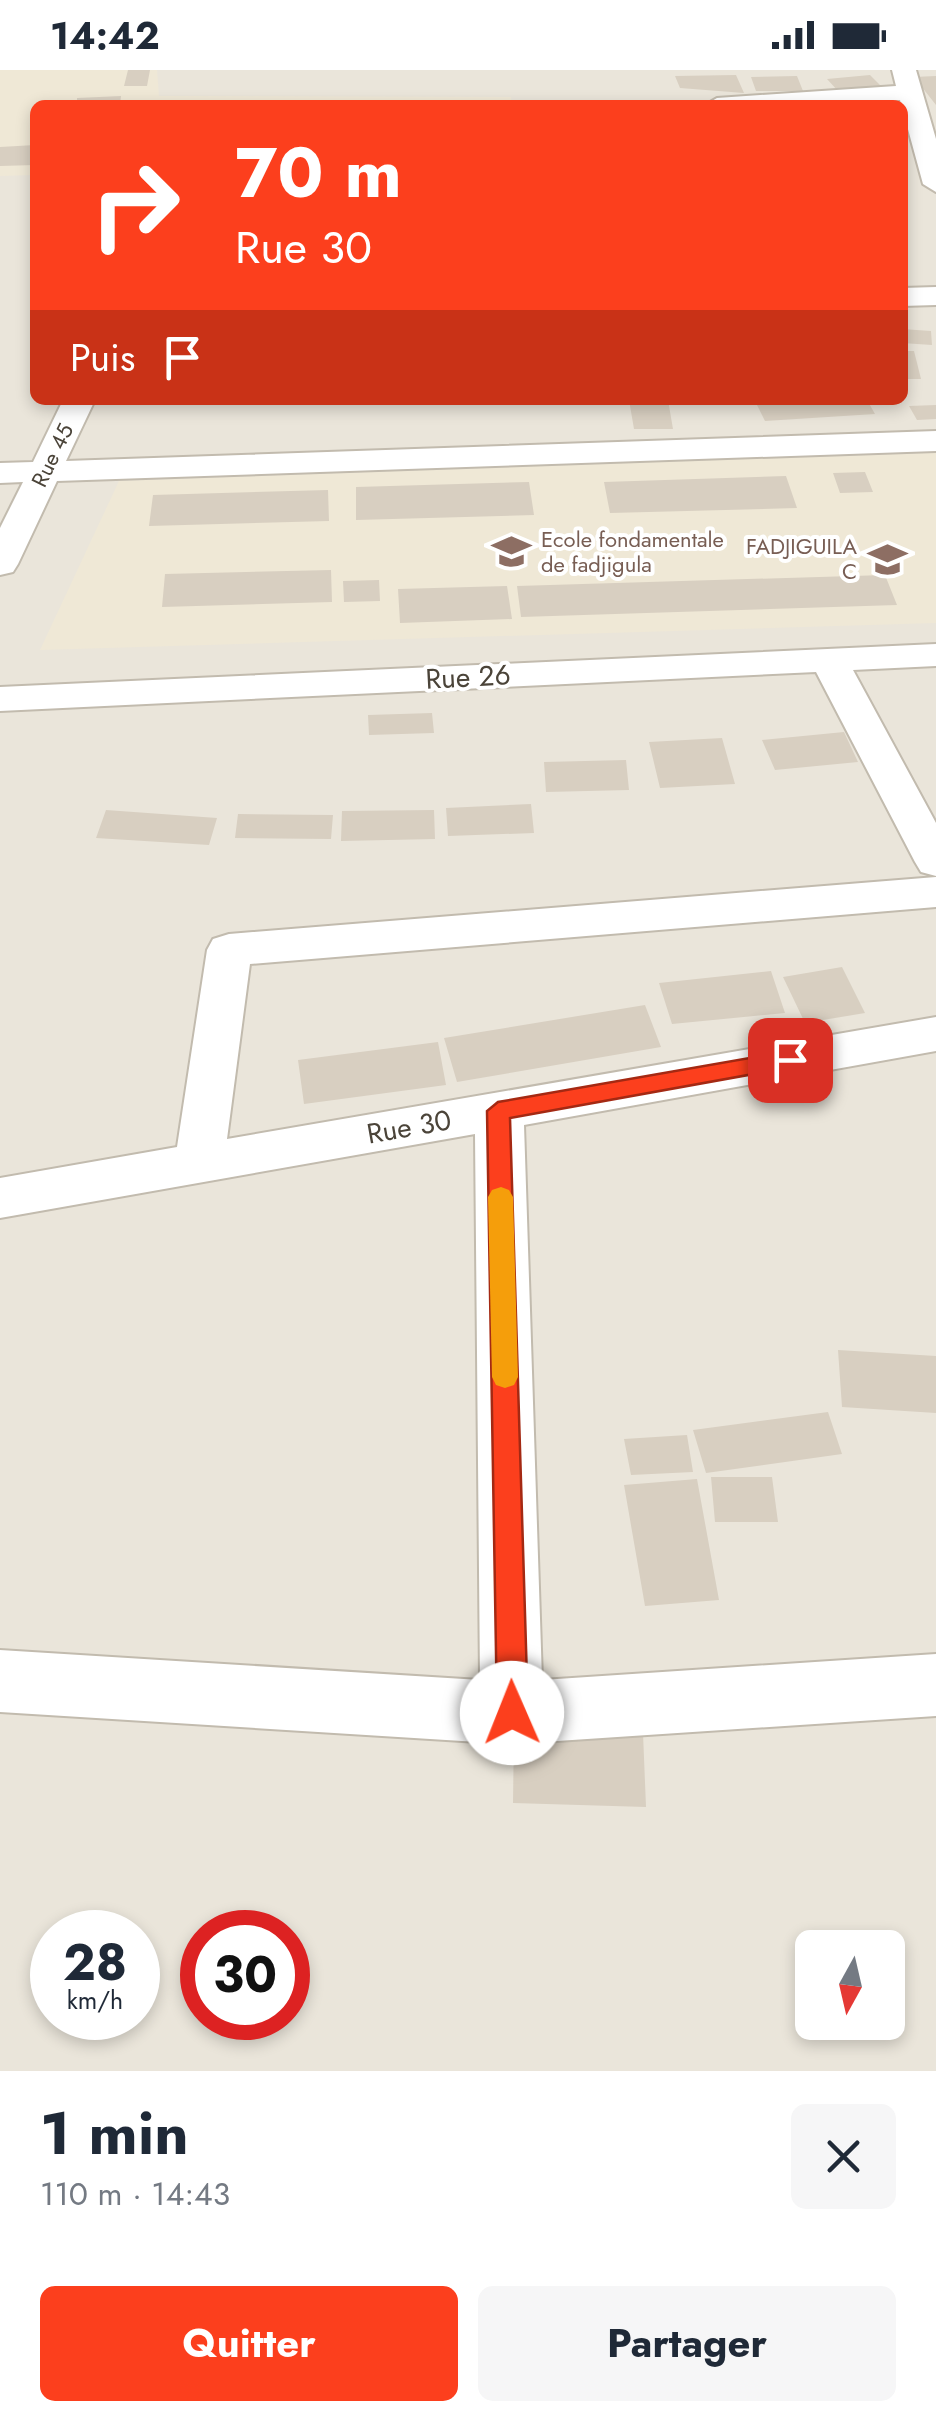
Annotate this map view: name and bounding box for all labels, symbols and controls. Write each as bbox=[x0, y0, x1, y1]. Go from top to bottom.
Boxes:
text: 14:42 bbox=[50, 8, 160, 63]
text: 70 m bbox=[235, 122, 402, 223]
icon: right bbox=[70, 140, 200, 270]
text: Rue 30 bbox=[235, 215, 372, 280]
text: Puis bbox=[70, 330, 135, 385]
icon: arrive bbox=[155, 330, 210, 385]
street label: Rue 45 bbox=[23, 418, 81, 492]
place label: Ecole fondamentale de fadjigula bbox=[541, 523, 724, 580]
place label: FADJIGUILA C bbox=[746, 530, 857, 587]
school or university icon: Ecole fondamentale de fadjigula bbox=[490, 531, 532, 573]
school or university icon: FADJIGUILA C bbox=[866, 538, 908, 580]
street label: Rue 26 bbox=[424, 654, 512, 700]
pin bbox=[748, 1018, 833, 1103]
icon: arrive bbox=[763, 1033, 818, 1088]
street label: Rue 30 bbox=[363, 1099, 455, 1155]
position arrow bbox=[460, 1661, 564, 1765]
speed limit sign: 30 bbox=[180, 1910, 310, 2040]
text: 28 bbox=[63, 1926, 127, 1999]
north arrow bbox=[795, 1930, 905, 2040]
map controls bbox=[795, 1930, 905, 2040]
text: km/h bbox=[67, 1982, 123, 2018]
text: 1 min bbox=[40, 2090, 189, 2177]
button: close bbox=[791, 2104, 896, 2209]
text: 110 m · 14:43 bbox=[40, 2171, 230, 2217]
button: Quitter bbox=[40, 2286, 458, 2401]
button: Partager bbox=[478, 2286, 896, 2401]

